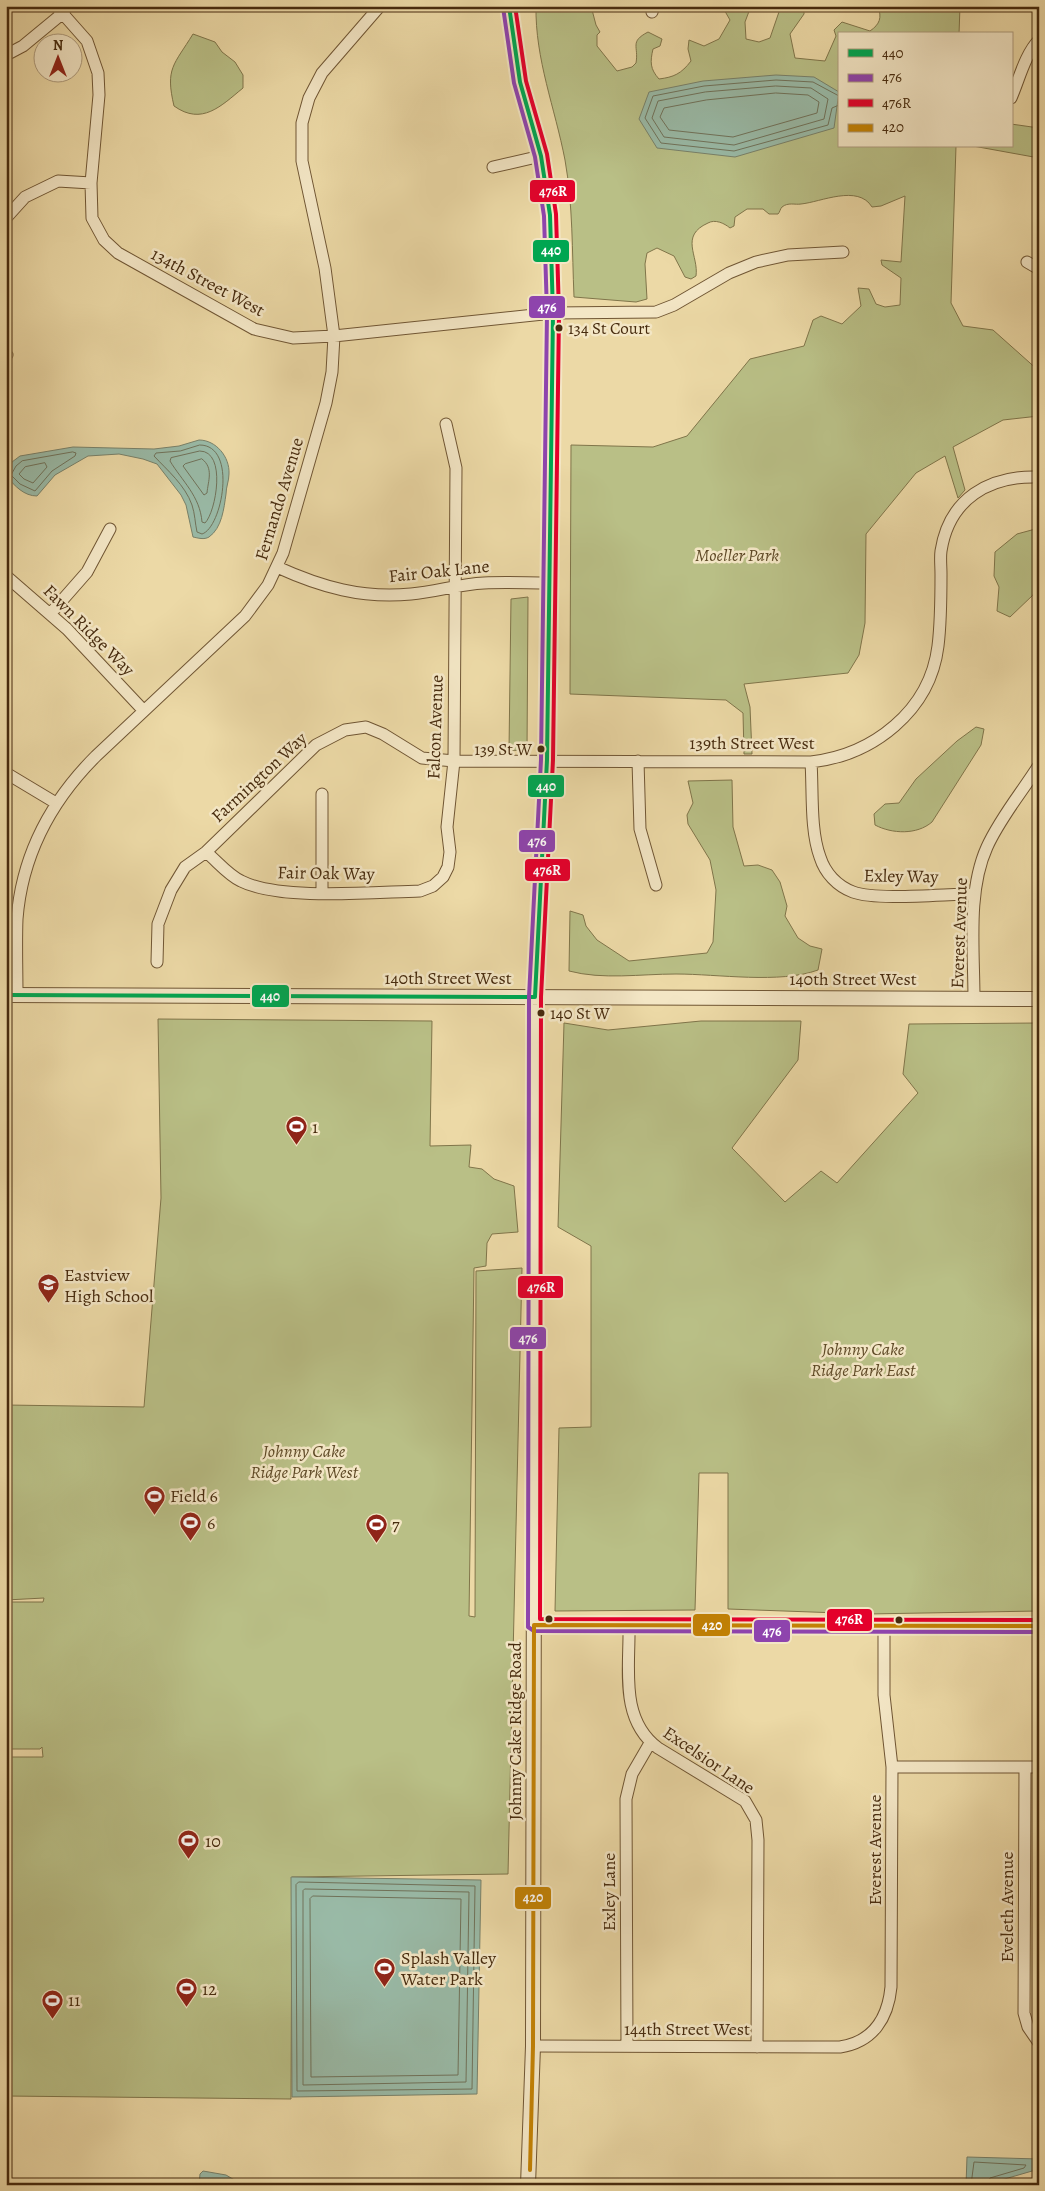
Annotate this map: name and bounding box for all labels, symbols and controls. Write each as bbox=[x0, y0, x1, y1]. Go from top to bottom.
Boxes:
north arrow bbox=[32, 32, 82, 82]
legend bbox=[838, 32, 1012, 148]
text: N bbox=[53, 36, 63, 55]
text: 440 bbox=[882, 43, 904, 63]
text: 476 bbox=[882, 67, 902, 87]
text: 476R bbox=[882, 93, 912, 113]
text: 420 bbox=[882, 117, 904, 137]
line badge: 476R bbox=[529, 179, 576, 203]
text: 476R bbox=[539, 182, 567, 201]
line badge: 440 bbox=[532, 239, 570, 263]
text: 440 bbox=[541, 241, 561, 260]
street label: 134th Street West bbox=[147, 242, 269, 322]
line badge: 476 bbox=[528, 295, 566, 319]
text: 476 bbox=[537, 298, 557, 317]
place label: 134 St Court bbox=[568, 317, 650, 340]
marker: 134 St Court bbox=[554, 323, 564, 333]
street label: Fernando Avenue bbox=[249, 435, 309, 563]
park label: Moeller Park bbox=[695, 543, 779, 567]
street label: Fair Oak Lane bbox=[387, 554, 491, 588]
street label: Fawn Ridge Way bbox=[38, 579, 141, 682]
street label: Falcon Avenue bbox=[421, 674, 449, 780]
street label: Farmington Way bbox=[206, 726, 313, 828]
street label: 139th Street West bbox=[689, 731, 815, 755]
place label: 139 St W bbox=[474, 738, 532, 761]
marker: 139 St W bbox=[536, 744, 546, 754]
line badge: 440 bbox=[527, 774, 565, 798]
text: 440 bbox=[536, 777, 556, 796]
line badge: 476 bbox=[518, 829, 556, 853]
text: 476 bbox=[527, 832, 547, 851]
line badge: 476R bbox=[524, 858, 571, 882]
street label: Fair Oak Way bbox=[277, 860, 376, 886]
text: 476R bbox=[533, 861, 561, 880]
street label: Exley Way bbox=[863, 863, 939, 889]
street label: Everest Avenue bbox=[945, 877, 973, 989]
street label: 140th Street West bbox=[384, 966, 512, 990]
street label: 140th Street West bbox=[789, 967, 917, 991]
line badge: 440 bbox=[251, 984, 290, 1008]
text: 440 bbox=[260, 987, 280, 1006]
place label: 140 St W bbox=[550, 1002, 610, 1025]
marker: 140 St W bbox=[536, 1008, 546, 1018]
sports icon: 1 bbox=[284, 1115, 308, 1146]
place label: 1 bbox=[312, 1115, 318, 1139]
place label: Eastview High School bbox=[64, 1263, 154, 1308]
school or university icon: Eastview High School bbox=[36, 1273, 60, 1304]
line badge: 476R bbox=[517, 1275, 564, 1299]
text: 476R bbox=[527, 1278, 555, 1297]
line badge: 476 bbox=[509, 1326, 547, 1350]
text: 476 bbox=[518, 1329, 538, 1348]
park label: Johnny Cake Ridge Park East bbox=[811, 1337, 916, 1382]
park label: Johnny Cake Ridge Park West bbox=[250, 1439, 359, 1484]
sports icon: Field 6 bbox=[142, 1484, 166, 1515]
place label: Field 6 bbox=[170, 1484, 218, 1508]
sports icon: 6 bbox=[179, 1511, 203, 1542]
place label: 6 bbox=[207, 1511, 215, 1535]
sports icon: 7 bbox=[364, 1512, 388, 1543]
place label: 7 bbox=[392, 1512, 400, 1536]
line badge: 476R bbox=[826, 1608, 873, 1632]
text: 476R bbox=[835, 1610, 863, 1629]
line badge: 420 bbox=[692, 1613, 731, 1637]
unlabelled marker bbox=[544, 1614, 554, 1624]
unlabelled marker bbox=[894, 1615, 904, 1625]
text: 420 bbox=[702, 1616, 722, 1635]
line badge: 476 bbox=[753, 1619, 791, 1643]
text: 476 bbox=[762, 1622, 782, 1641]
street label: Johnny Cake Ridge Road bbox=[503, 1642, 527, 1820]
street label: Excelsior Lane bbox=[658, 1720, 760, 1800]
street label: Everest Avenue bbox=[863, 1794, 887, 1906]
sports icon: 10 bbox=[177, 1829, 201, 1860]
place label: 10 bbox=[205, 1829, 221, 1853]
street label: Eveleth Avenue bbox=[995, 1851, 1019, 1963]
street label: Exley Lane bbox=[597, 1853, 621, 1931]
line badge: 420 bbox=[514, 1886, 552, 1910]
text: 420 bbox=[523, 1888, 543, 1907]
place label: Splash Valley Water Park bbox=[400, 1946, 497, 1991]
sports icon: Splash Valley Water Park bbox=[373, 1956, 397, 1987]
sports icon: 12 bbox=[174, 1977, 198, 2008]
place label: 12 bbox=[202, 1977, 217, 2001]
sports icon: 11 bbox=[40, 1988, 64, 2019]
place label: 11 bbox=[68, 1988, 80, 2012]
street label: 144th Street West bbox=[624, 2017, 750, 2041]

